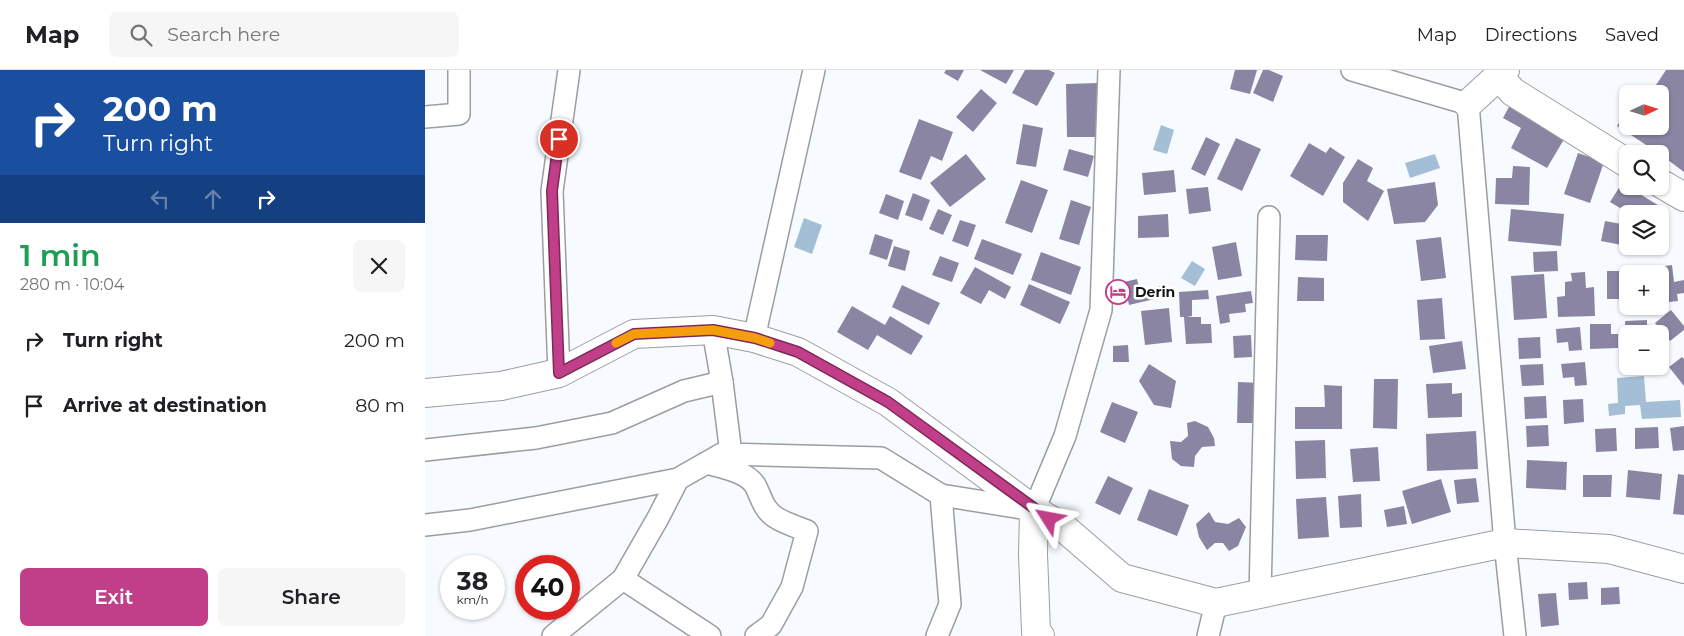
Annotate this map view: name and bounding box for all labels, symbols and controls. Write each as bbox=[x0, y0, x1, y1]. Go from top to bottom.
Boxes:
search box bbox=[109, 12, 459, 57]
text: Map bbox=[25, 20, 79, 49]
icon: search bbox=[127, 21, 155, 49]
text: Search here bbox=[167, 23, 280, 46]
text: Map bbox=[1417, 24, 1457, 46]
text: Directions bbox=[1485, 24, 1577, 46]
text: Saved bbox=[1605, 24, 1659, 46]
north arrow bbox=[1619, 85, 1669, 135]
map controls bbox=[1619, 85, 1669, 375]
text: 200 m bbox=[103, 87, 218, 130]
icon: right bbox=[20, 90, 85, 155]
pin bbox=[538, 118, 580, 160]
icon: arrive bbox=[545, 125, 573, 153]
text: Turn right bbox=[103, 130, 213, 157]
button: search bbox=[1619, 145, 1669, 195]
icon: left bbox=[146, 185, 174, 213]
icon: ahead bbox=[199, 185, 227, 213]
icon: right bbox=[252, 185, 280, 213]
button: layers bbox=[1619, 205, 1669, 255]
text: 1 min bbox=[20, 237, 101, 274]
button: close bbox=[353, 240, 405, 292]
button: + bbox=[1619, 265, 1669, 315]
text: 280 m · 10:04 bbox=[20, 275, 124, 294]
hotel icon: Derin bbox=[1105, 279, 1131, 305]
place label: Derin bbox=[1135, 283, 1175, 301]
button: − bbox=[1619, 325, 1669, 375]
icon: right bbox=[20, 327, 48, 355]
text: Turn right bbox=[63, 329, 163, 352]
text: 200 m bbox=[344, 329, 405, 352]
icon: arrive bbox=[20, 392, 48, 420]
text: Arrive at destination bbox=[63, 394, 267, 417]
text: 80 m bbox=[355, 394, 405, 417]
position arrow bbox=[1022, 492, 1074, 544]
speed limit sign: 40 bbox=[515, 555, 580, 620]
text: 38 bbox=[457, 566, 488, 596]
button: Exit bbox=[20, 568, 208, 626]
button: Share bbox=[218, 568, 405, 626]
text: km/h bbox=[456, 592, 489, 607]

